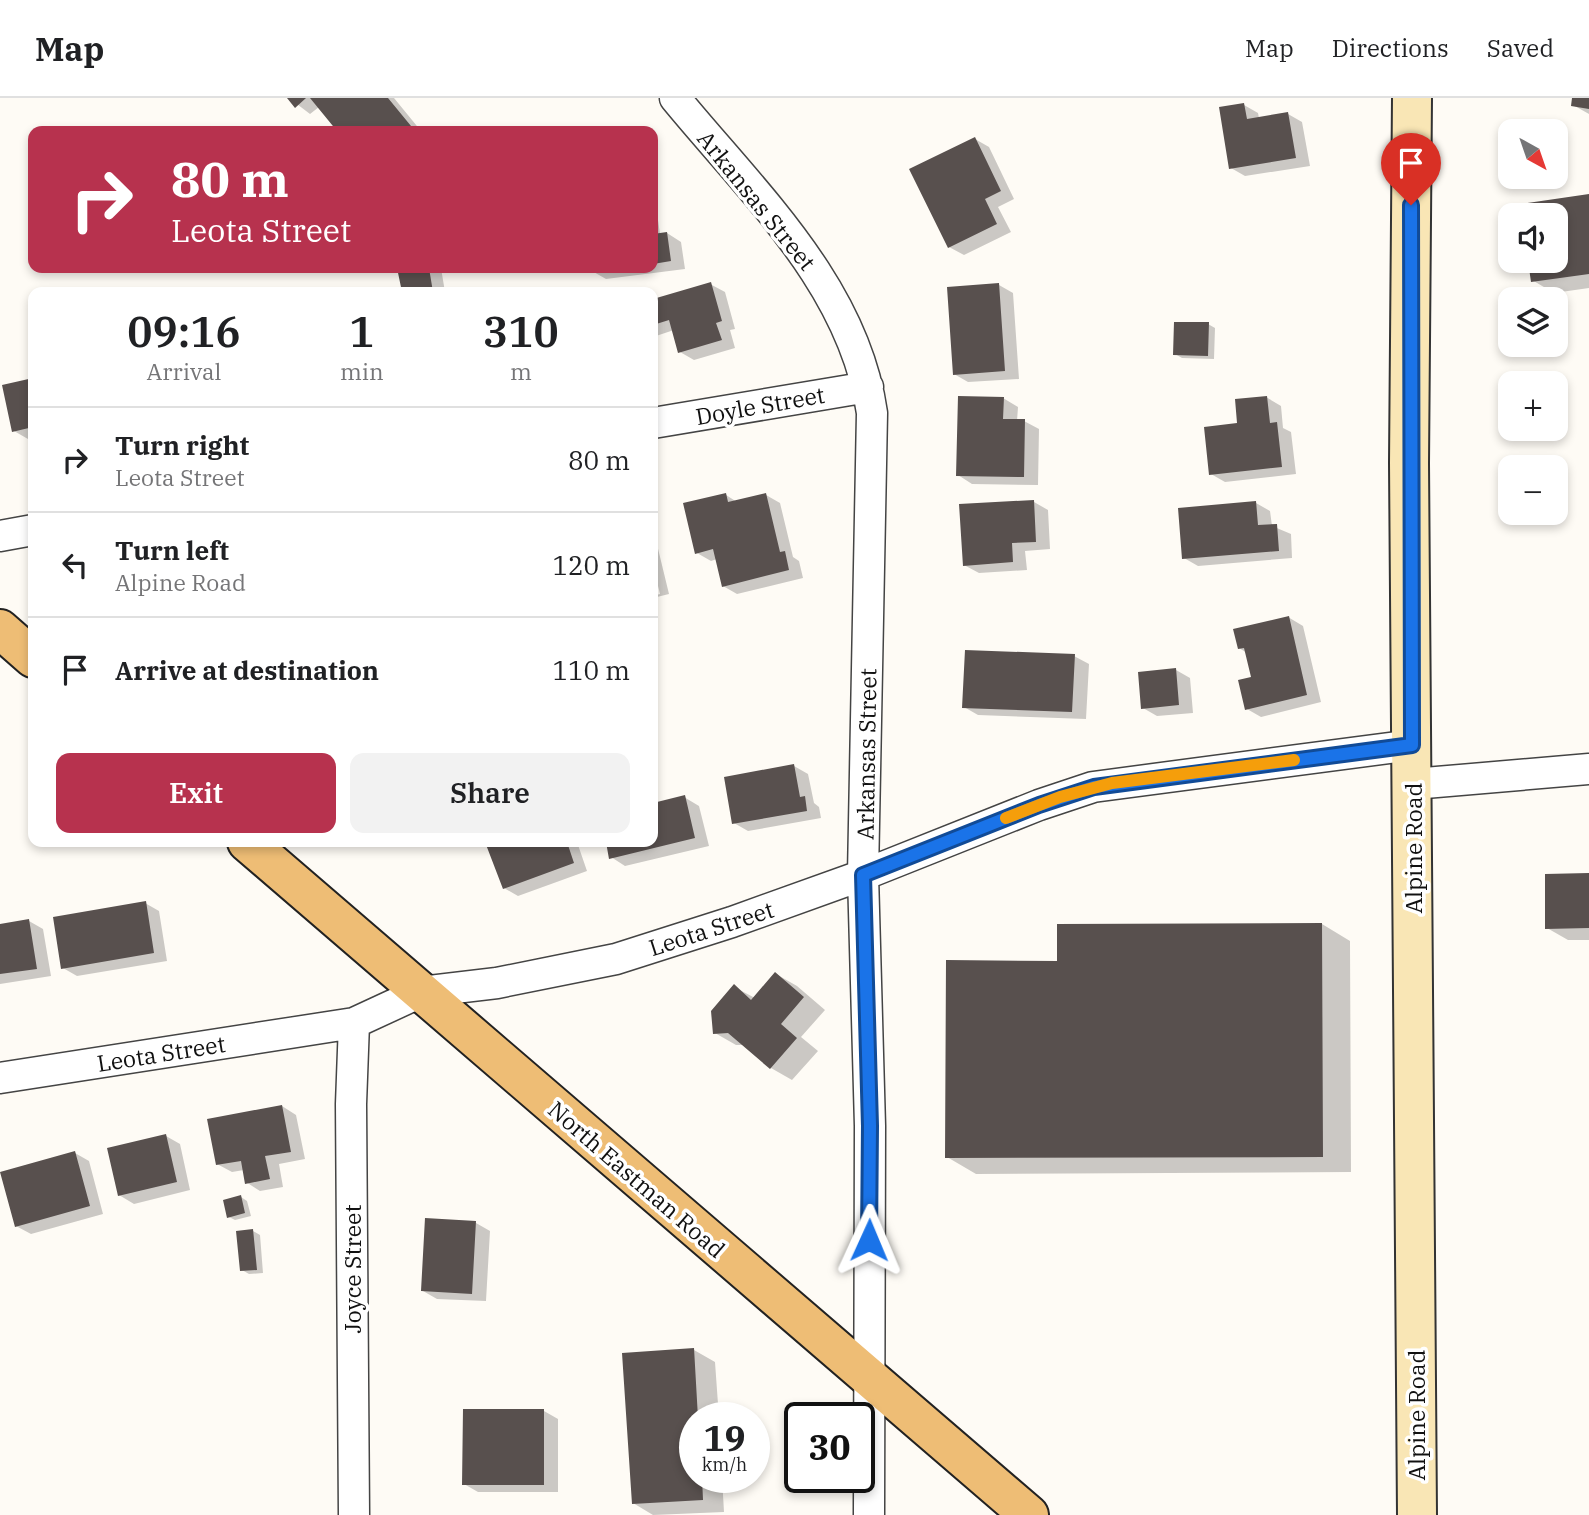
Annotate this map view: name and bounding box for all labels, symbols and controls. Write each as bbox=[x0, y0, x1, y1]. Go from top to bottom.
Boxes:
text: Map bbox=[35, 27, 104, 70]
text: Map bbox=[1245, 32, 1294, 64]
text: Directions bbox=[1332, 32, 1449, 64]
text: Saved bbox=[1487, 32, 1554, 64]
north arrow bbox=[1498, 119, 1568, 189]
map controls bbox=[1498, 119, 1568, 525]
street label: Arkansas Street bbox=[691, 124, 823, 276]
pin bbox=[1381, 133, 1441, 205]
icon: arrive bbox=[1392, 144, 1430, 182]
text: 80 m bbox=[171, 147, 289, 210]
icon: right bbox=[56, 154, 147, 245]
button: sound bbox=[1498, 203, 1568, 273]
text: Leota Street bbox=[171, 209, 351, 251]
button: layers bbox=[1498, 287, 1568, 357]
text: 09:16 bbox=[127, 304, 241, 359]
text: 1 bbox=[349, 304, 374, 359]
text: 310 bbox=[483, 304, 559, 359]
text: Arrival bbox=[147, 356, 221, 386]
text: min bbox=[340, 356, 384, 386]
text: m bbox=[510, 356, 532, 386]
button: + bbox=[1498, 371, 1568, 441]
street label: Doyle Street bbox=[693, 379, 827, 431]
text: Turn right bbox=[115, 428, 249, 462]
icon: right bbox=[56, 441, 94, 479]
text: 80 m bbox=[568, 443, 630, 477]
button: − bbox=[1498, 455, 1568, 525]
text: Leota Street bbox=[115, 462, 245, 492]
text: Turn left bbox=[115, 533, 229, 567]
icon: left bbox=[56, 546, 94, 584]
text: 120 m bbox=[552, 548, 630, 582]
text: Alpine Road bbox=[115, 567, 246, 597]
icon: arrive bbox=[56, 651, 94, 689]
text: Arrive at destination bbox=[115, 653, 379, 687]
text: 110 m bbox=[552, 653, 630, 687]
street label: Arkansas Street bbox=[850, 668, 882, 840]
button: Exit bbox=[56, 753, 336, 833]
button: Share bbox=[350, 753, 630, 833]
street label: Alpine Road bbox=[1398, 782, 1428, 914]
street label: Leota Street bbox=[645, 894, 777, 962]
street label: Leota Street bbox=[95, 1028, 227, 1078]
street label: North Eastman Road bbox=[542, 1094, 732, 1264]
position arrow bbox=[832, 1203, 906, 1277]
street label: Joyce Street bbox=[337, 1204, 367, 1334]
street label: Alpine Road bbox=[1401, 1349, 1431, 1481]
speed limit sign: 30 bbox=[784, 1402, 875, 1493]
text: 19 bbox=[703, 1415, 746, 1461]
text: km/h bbox=[702, 1453, 747, 1476]

